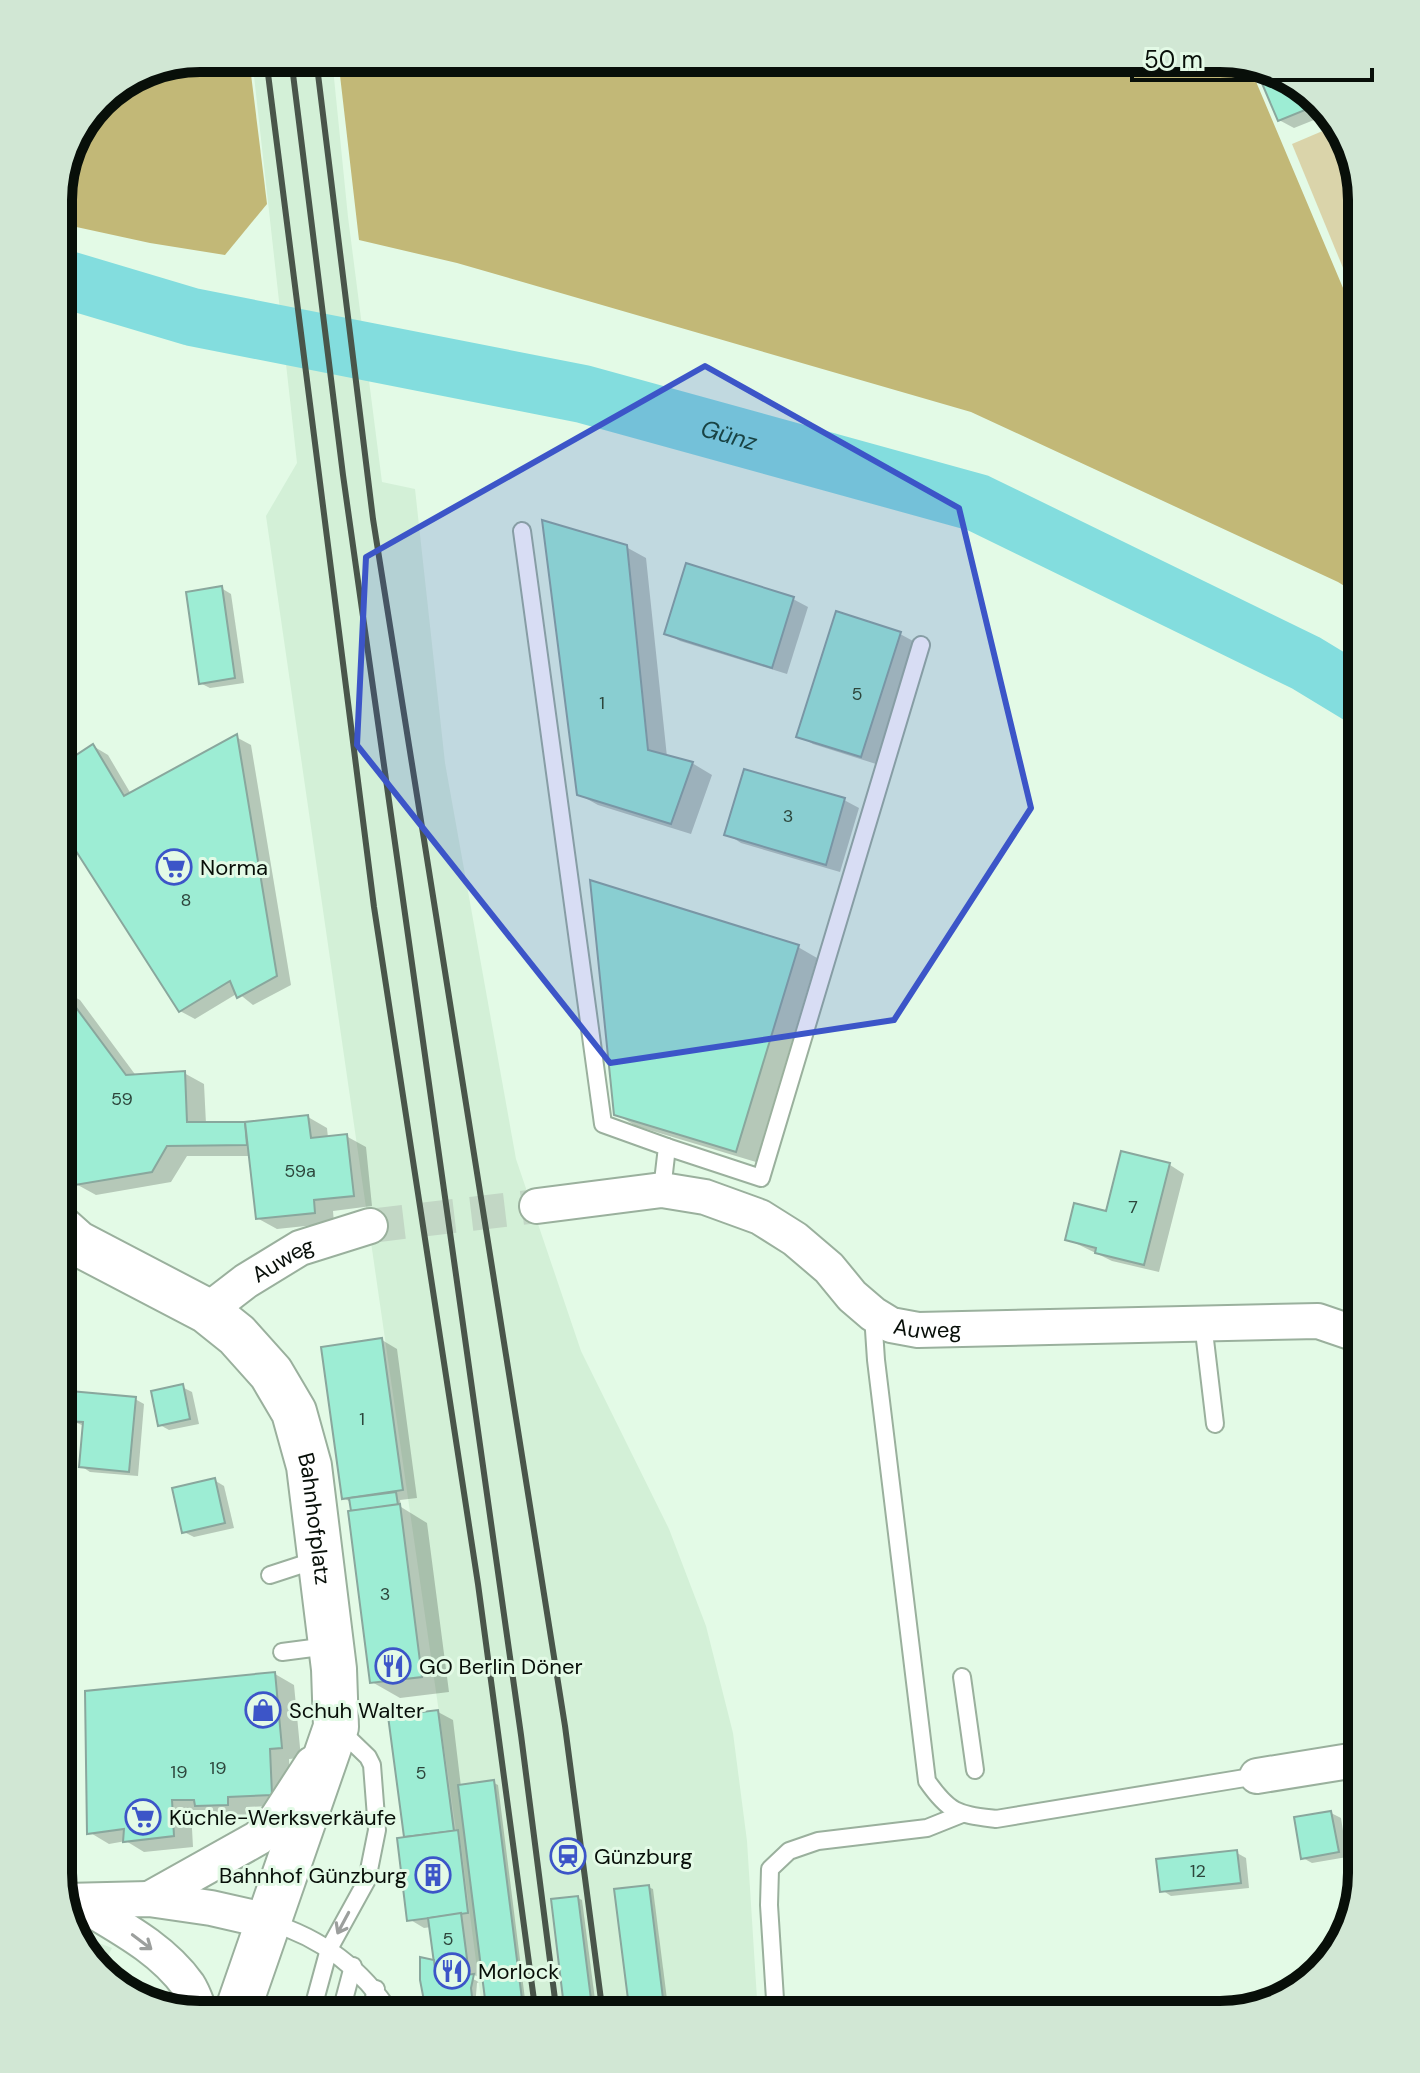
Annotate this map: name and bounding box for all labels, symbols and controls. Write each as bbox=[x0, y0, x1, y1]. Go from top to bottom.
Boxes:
scale bar bbox=[1132, 32, 1372, 82]
text: 50 m bbox=[1144, 44, 1203, 75]
water label: Günz bbox=[698, 412, 762, 457]
house number: 5 bbox=[852, 682, 862, 706]
house number: 1 bbox=[599, 691, 605, 715]
house number: 3 bbox=[783, 804, 793, 828]
supermarket icon: Norma bbox=[155, 848, 193, 886]
place label: Norma bbox=[200, 853, 268, 882]
house number: 8 bbox=[181, 888, 191, 912]
house number: 59 bbox=[111, 1087, 133, 1111]
house number: 59a bbox=[284, 1159, 316, 1183]
house number: 7 bbox=[1128, 1195, 1138, 1219]
street label: Auweg bbox=[246, 1230, 317, 1289]
street label: Auweg bbox=[891, 1311, 962, 1345]
house number: 1 bbox=[359, 1407, 365, 1431]
street label: Bahnhofplatz bbox=[291, 1449, 338, 1586]
house number: 3 bbox=[380, 1582, 390, 1606]
restaurant icon: GO Berlin Döner bbox=[374, 1647, 412, 1685]
place label: GO Berlin Döner bbox=[419, 1652, 583, 1681]
shop icon: Schuh Walter bbox=[244, 1691, 282, 1729]
place label: Schuh Walter bbox=[289, 1696, 424, 1725]
house number: 19 bbox=[210, 1756, 226, 1780]
house number: 19 bbox=[171, 1760, 187, 1784]
house number: 5 bbox=[416, 1761, 426, 1785]
supermarket icon: Küchle-Werksverkäufe bbox=[124, 1798, 162, 1836]
place label: Küchle-Werksverkäufe bbox=[169, 1803, 396, 1832]
station icon: Günzburg bbox=[549, 1837, 587, 1875]
place label: Günzburg bbox=[594, 1842, 693, 1871]
building icon: Bahnhof Günzburg bbox=[414, 1856, 452, 1894]
house number: 12 bbox=[1190, 1859, 1206, 1883]
place label: Bahnhof Günzburg bbox=[219, 1861, 407, 1890]
one-way arrow bbox=[335, 1910, 351, 1934]
house number: 5 bbox=[443, 1927, 453, 1951]
one-way arrow bbox=[131, 1934, 153, 1951]
restaurant icon: Morlock bbox=[433, 1952, 471, 1990]
place label: Morlock bbox=[478, 1957, 559, 1986]

